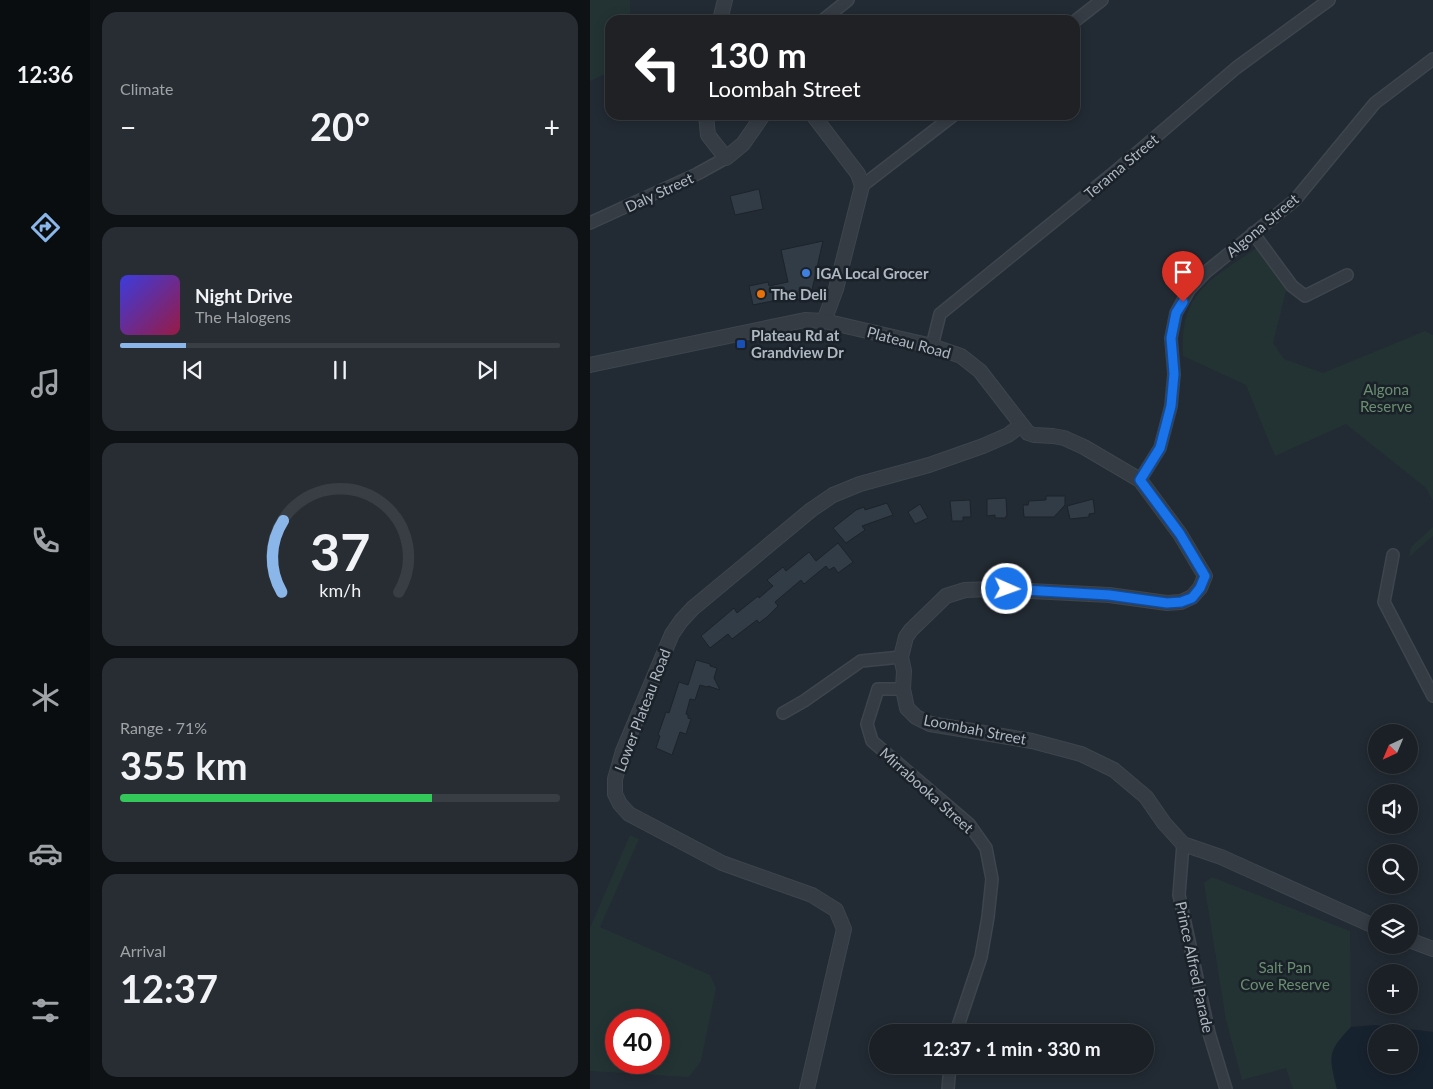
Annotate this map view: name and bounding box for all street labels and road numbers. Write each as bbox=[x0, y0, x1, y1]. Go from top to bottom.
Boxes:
street label: Terama Street bbox=[1080, 130, 1162, 202]
street label: Daly Street bbox=[622, 168, 696, 216]
street label: Algona Street bbox=[1222, 189, 1302, 261]
street label: Plateau Road bbox=[865, 322, 953, 362]
street label: Lower Plateau Road bbox=[610, 646, 674, 774]
street label: Loombah Street bbox=[922, 710, 1028, 748]
street label: Mirrabooka Street bbox=[877, 743, 978, 837]
street label: Prince Alfred Parade bbox=[1172, 900, 1218, 1035]

